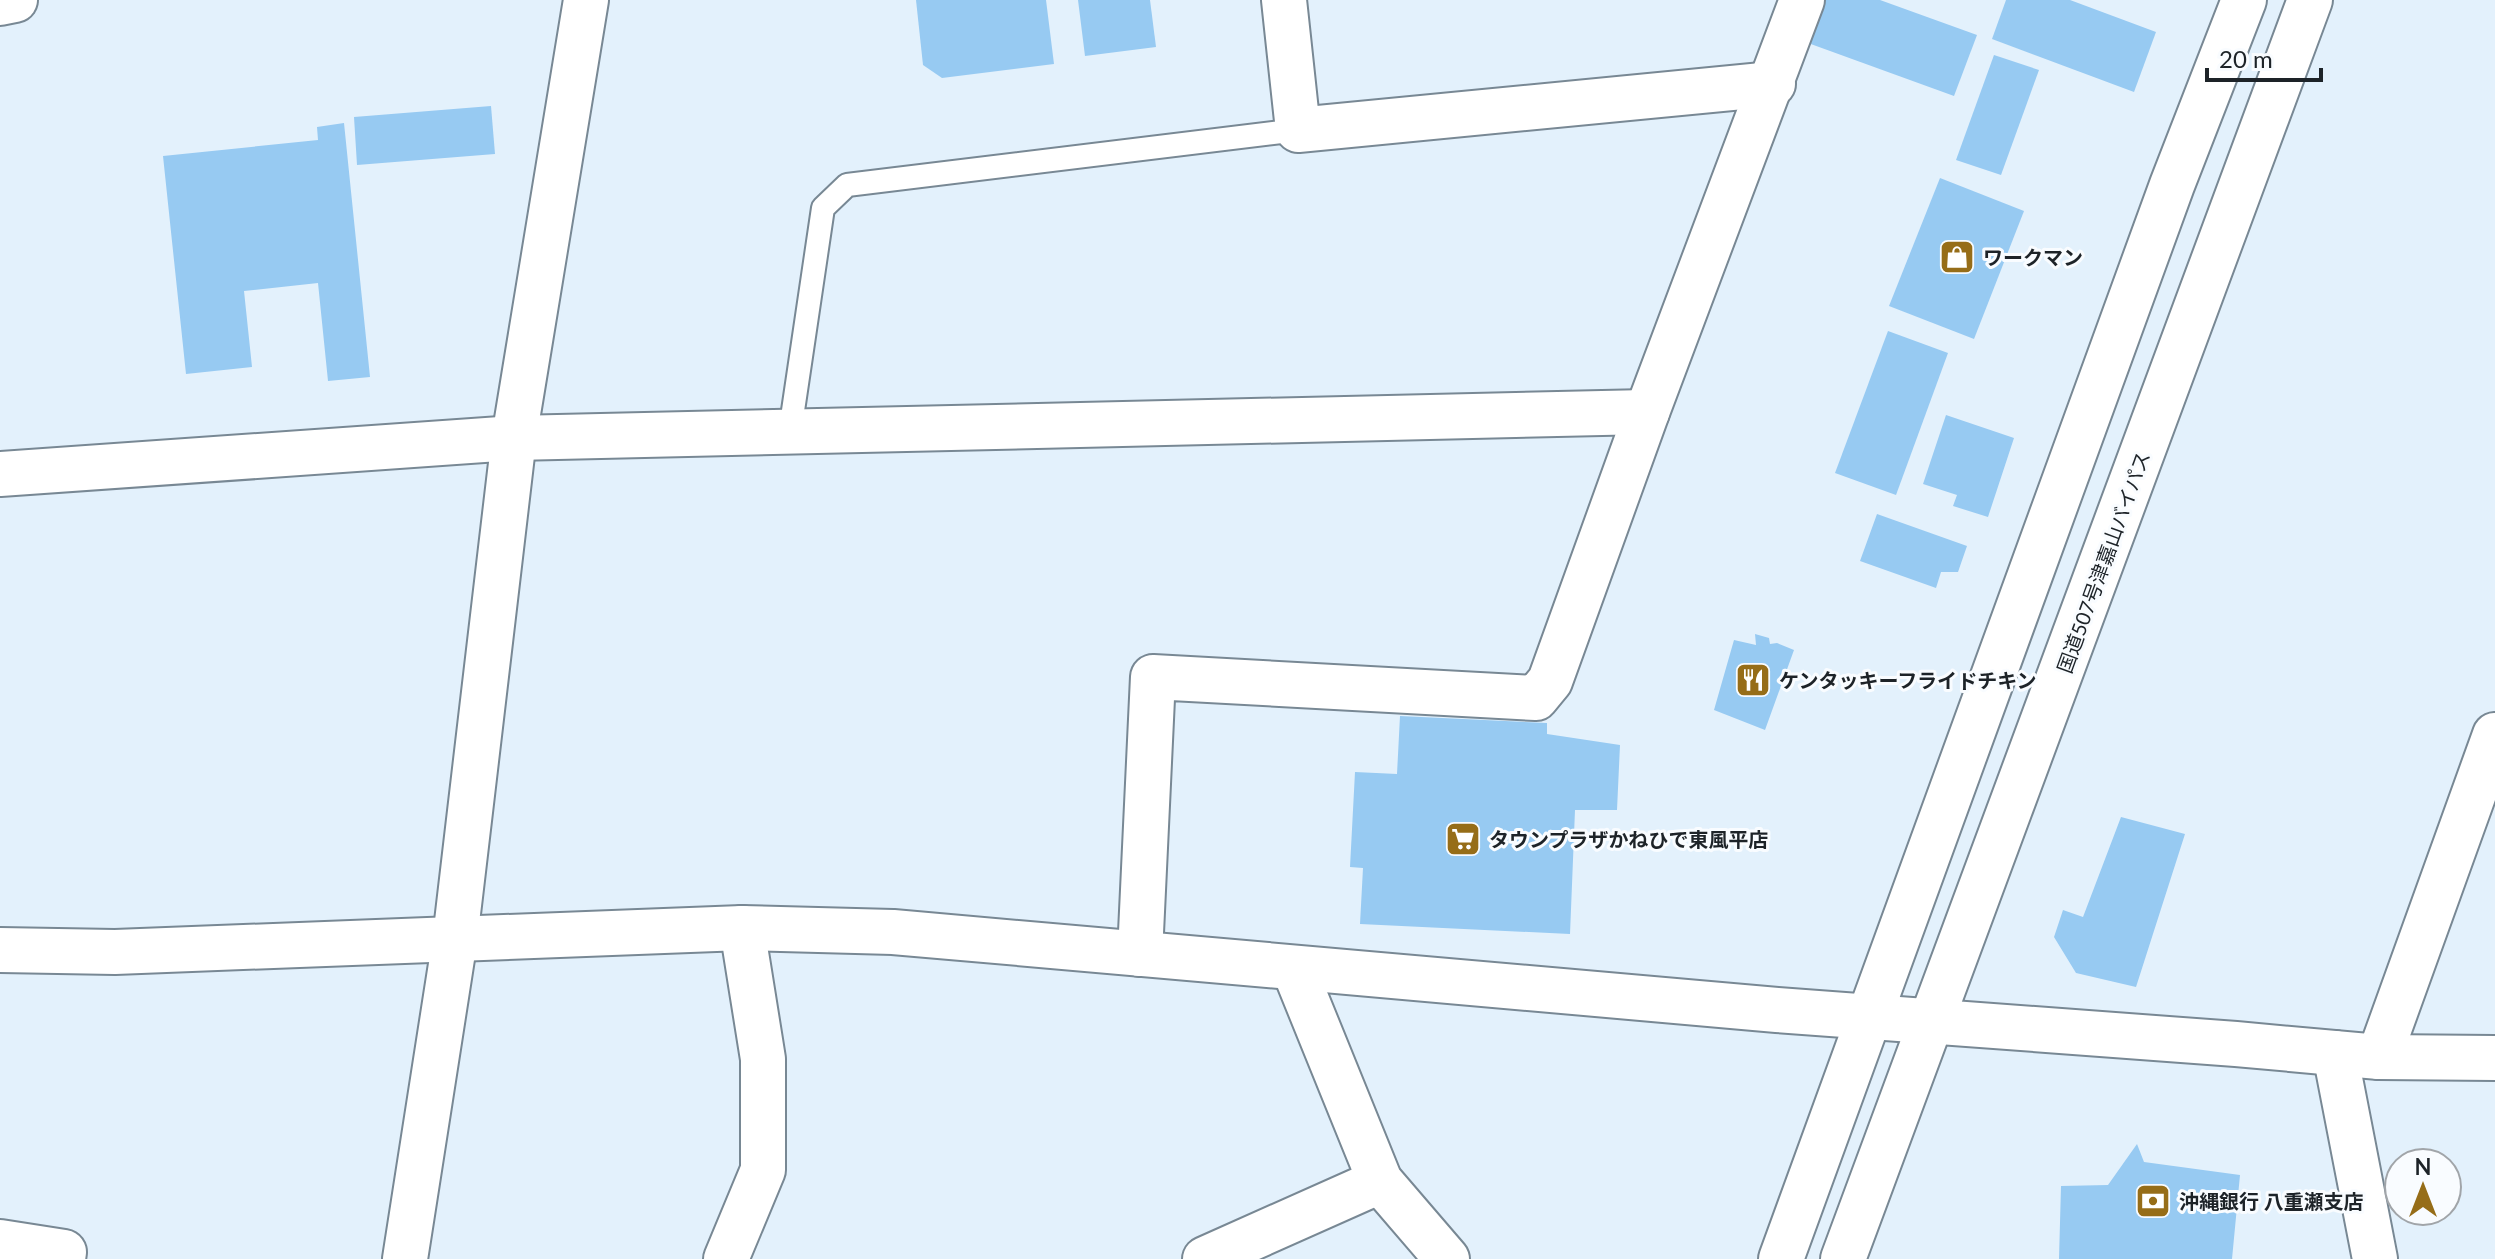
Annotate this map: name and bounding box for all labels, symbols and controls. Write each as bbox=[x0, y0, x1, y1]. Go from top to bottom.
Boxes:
scale bar bbox=[2207, 32, 2321, 82]
text: 20 m bbox=[2219, 44, 2273, 73]
shop icon: ワークマン bbox=[1938, 238, 1976, 276]
place label: ワークマン bbox=[1983, 245, 2083, 269]
street label: 国道507号津嘉山バイパス bbox=[2052, 448, 2154, 676]
restaurant icon: ケンタッキーフライドチキン bbox=[1734, 661, 1772, 699]
place label: ケンタッキーフライドチキン bbox=[1779, 668, 2037, 692]
supermarket icon: タウンプラザかねひで東風平店 bbox=[1444, 820, 1482, 858]
place label: タウンプラザかねひで東風平店 bbox=[1489, 827, 1768, 851]
north arrow bbox=[2383, 1147, 2463, 1227]
text: N bbox=[2415, 1153, 2431, 1180]
bank icon: 沖縄銀行 八重瀬支店 bbox=[2134, 1182, 2172, 1220]
place label: 沖縄銀行 八重瀬支店 bbox=[2179, 1189, 2364, 1213]

